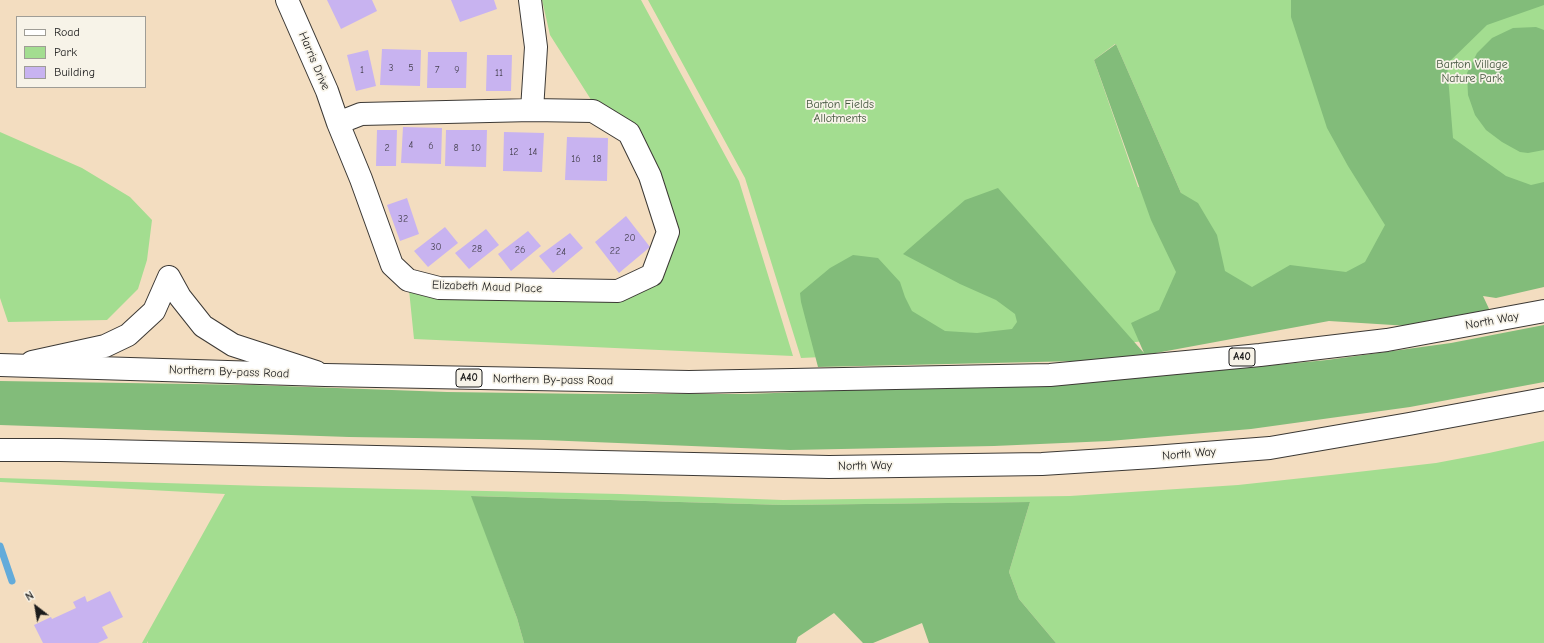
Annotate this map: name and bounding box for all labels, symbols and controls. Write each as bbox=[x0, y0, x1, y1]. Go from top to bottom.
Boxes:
legend bbox=[16, 16, 146, 88]
text: Road bbox=[54, 25, 80, 39]
street label: Harris Drive bbox=[295, 30, 333, 92]
text: Park bbox=[54, 45, 77, 59]
park label: Barton Village Nature Park bbox=[1436, 58, 1508, 86]
house number: 3 bbox=[388, 62, 394, 74]
house number: 5 bbox=[408, 62, 414, 74]
house number: 1 bbox=[360, 64, 364, 76]
house number: 7 bbox=[435, 64, 439, 76]
house number: 9 bbox=[454, 64, 460, 76]
text: Building bbox=[54, 65, 95, 79]
house number: 11 bbox=[495, 67, 503, 79]
park label: Barton Fields Allotments bbox=[806, 98, 874, 126]
house number: 4 bbox=[409, 139, 413, 151]
house number: 6 bbox=[428, 140, 434, 152]
house number: 2 bbox=[384, 142, 390, 154]
house number: 8 bbox=[453, 142, 459, 154]
house number: 10 bbox=[471, 142, 481, 154]
house number: 12 bbox=[509, 146, 519, 158]
house number: 14 bbox=[529, 146, 537, 158]
house number: 16 bbox=[571, 153, 581, 165]
house number: 18 bbox=[592, 153, 602, 165]
house number: 32 bbox=[398, 213, 408, 225]
house number: 20 bbox=[624, 232, 636, 244]
house number: 30 bbox=[430, 241, 442, 253]
house number: 28 bbox=[472, 243, 482, 255]
house number: 26 bbox=[515, 244, 525, 256]
house number: 22 bbox=[610, 245, 620, 257]
house number: 24 bbox=[556, 246, 566, 258]
street label: Elizabeth Maud Place bbox=[432, 278, 542, 296]
street label: North Way bbox=[1464, 309, 1520, 333]
road number: A40 bbox=[1229, 348, 1255, 366]
street label: Northern By-pass Road bbox=[169, 363, 289, 381]
road number: A40 bbox=[456, 369, 482, 387]
street label: Northern By-pass Road bbox=[493, 372, 613, 388]
street label: North Way bbox=[1161, 444, 1217, 464]
street label: North Way bbox=[838, 458, 892, 474]
north arrow bbox=[16, 587, 56, 627]
text: N bbox=[23, 589, 36, 604]

